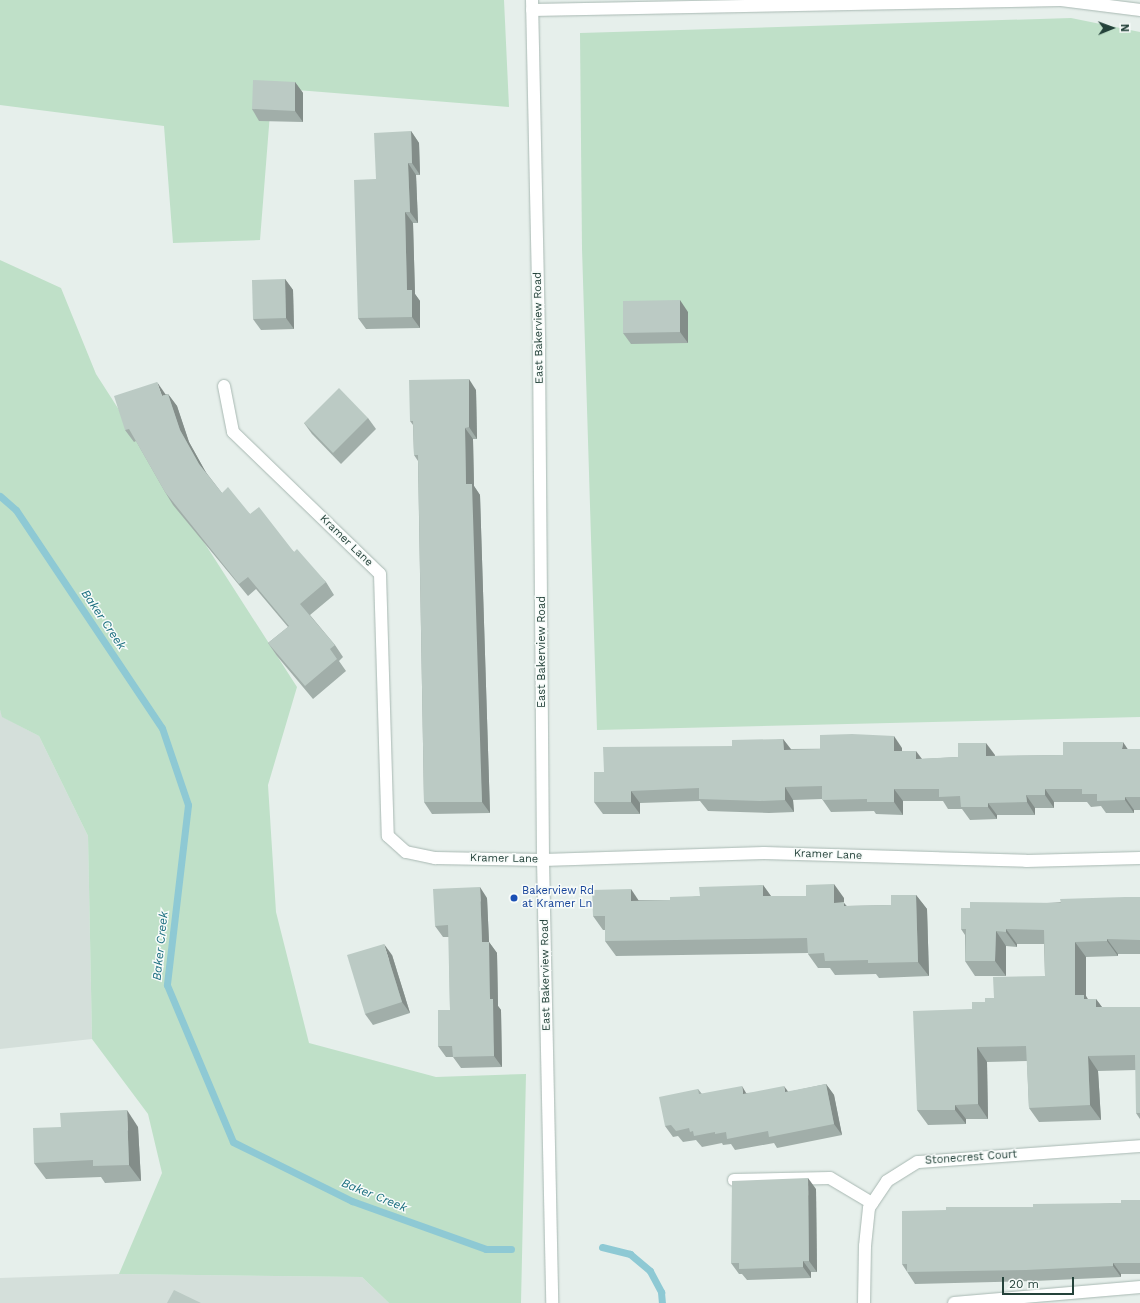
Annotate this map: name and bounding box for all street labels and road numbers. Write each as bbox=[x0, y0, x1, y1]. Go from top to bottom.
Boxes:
street label: East Bakerview Road bbox=[531, 272, 547, 384]
street label: Kramer Lane bbox=[317, 512, 375, 570]
street label: East Bakerview Road bbox=[535, 596, 549, 708]
street label: Kramer Lane bbox=[793, 847, 863, 863]
street label: Kramer Lane bbox=[469, 852, 539, 866]
street label: East Bakerview Road bbox=[538, 919, 554, 1031]
street label: Stonecrest Court bbox=[925, 1148, 1017, 1168]

